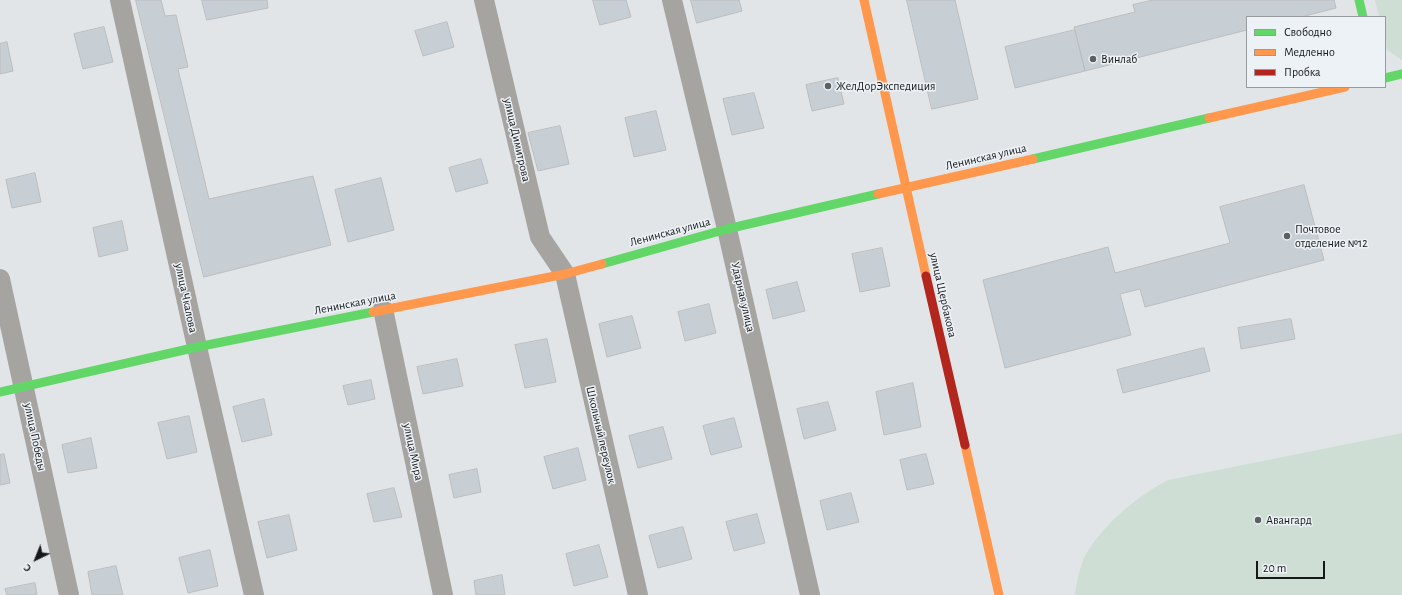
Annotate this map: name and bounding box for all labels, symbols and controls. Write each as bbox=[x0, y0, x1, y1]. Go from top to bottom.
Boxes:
legend bbox=[1246, 16, 1386, 88]
text: Свободно bbox=[1284, 26, 1332, 38]
text: Медленно bbox=[1284, 46, 1335, 58]
place label: Винлаб bbox=[1101, 52, 1137, 66]
marker: Винлаб bbox=[1088, 54, 1098, 64]
text: Пробка bbox=[1284, 66, 1321, 78]
place label: ЖелДорЭкспедиция bbox=[836, 79, 936, 93]
marker: ЖелДорЭкспедиция bbox=[823, 81, 833, 91]
street label: улица Димитрова bbox=[500, 97, 534, 183]
street label: Ленинская улица bbox=[944, 141, 1028, 173]
street label: Ленинская улица bbox=[628, 214, 712, 250]
place label: Почтовое отделение №12 bbox=[1295, 222, 1368, 250]
marker: Почтовое отделение №12 bbox=[1282, 231, 1292, 241]
street label: улица Щербакова bbox=[926, 251, 960, 339]
street label: Ударная улица bbox=[728, 261, 758, 333]
street label: улица Чкалова bbox=[172, 262, 200, 334]
street label: Ленинская улица bbox=[313, 288, 397, 318]
street label: Школьный переулок bbox=[583, 385, 619, 485]
street label: улица Победы bbox=[21, 402, 49, 472]
street label: улица Мира bbox=[400, 422, 426, 482]
place label: Авангард bbox=[1266, 513, 1312, 527]
marker: Авангард bbox=[1253, 515, 1263, 525]
north arrow bbox=[16, 539, 56, 579]
scale bar bbox=[1258, 553, 1327, 579]
text: С bbox=[21, 562, 33, 574]
text: 20 m bbox=[1263, 562, 1286, 574]

